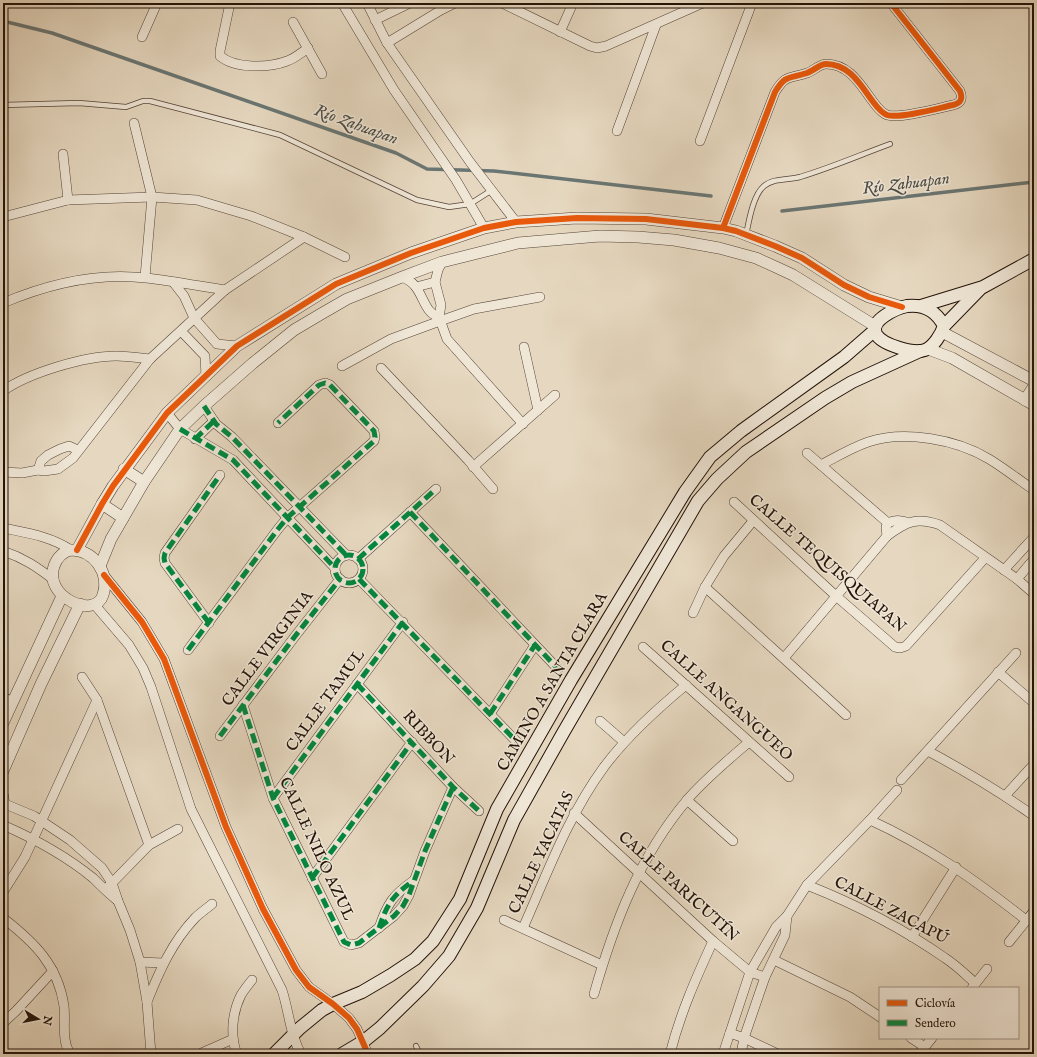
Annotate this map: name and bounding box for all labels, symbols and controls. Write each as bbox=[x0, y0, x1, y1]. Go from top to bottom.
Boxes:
water label: Río Zahuapan bbox=[311, 100, 401, 150]
water label: Río Zahuapan bbox=[861, 168, 951, 200]
street label: CALLE TEQUISQUIAPAN bbox=[744, 490, 910, 638]
street label: CALLE VIRGINIA bbox=[218, 586, 319, 711]
street label: CAMINO A SANTA CLARA bbox=[493, 588, 613, 775]
street label: CALLE ANGANGUEO bbox=[656, 636, 796, 766]
street label: CALLE TAMUL bbox=[282, 646, 370, 756]
street label: RIBBON bbox=[398, 707, 458, 769]
street label: CALLE NILO AZUL bbox=[274, 774, 358, 924]
street label: CALLE YACATAS bbox=[505, 789, 579, 917]
street label: CALLE PARICUTÍN bbox=[614, 826, 744, 947]
street label: CALLE ZACAPÚ bbox=[831, 872, 952, 950]
legend bbox=[879, 987, 1019, 1039]
text: Ciclovía bbox=[915, 996, 956, 1011]
north arrow bbox=[18, 999, 58, 1039]
text: N bbox=[39, 1014, 55, 1027]
text: Sendero bbox=[915, 1016, 956, 1031]

